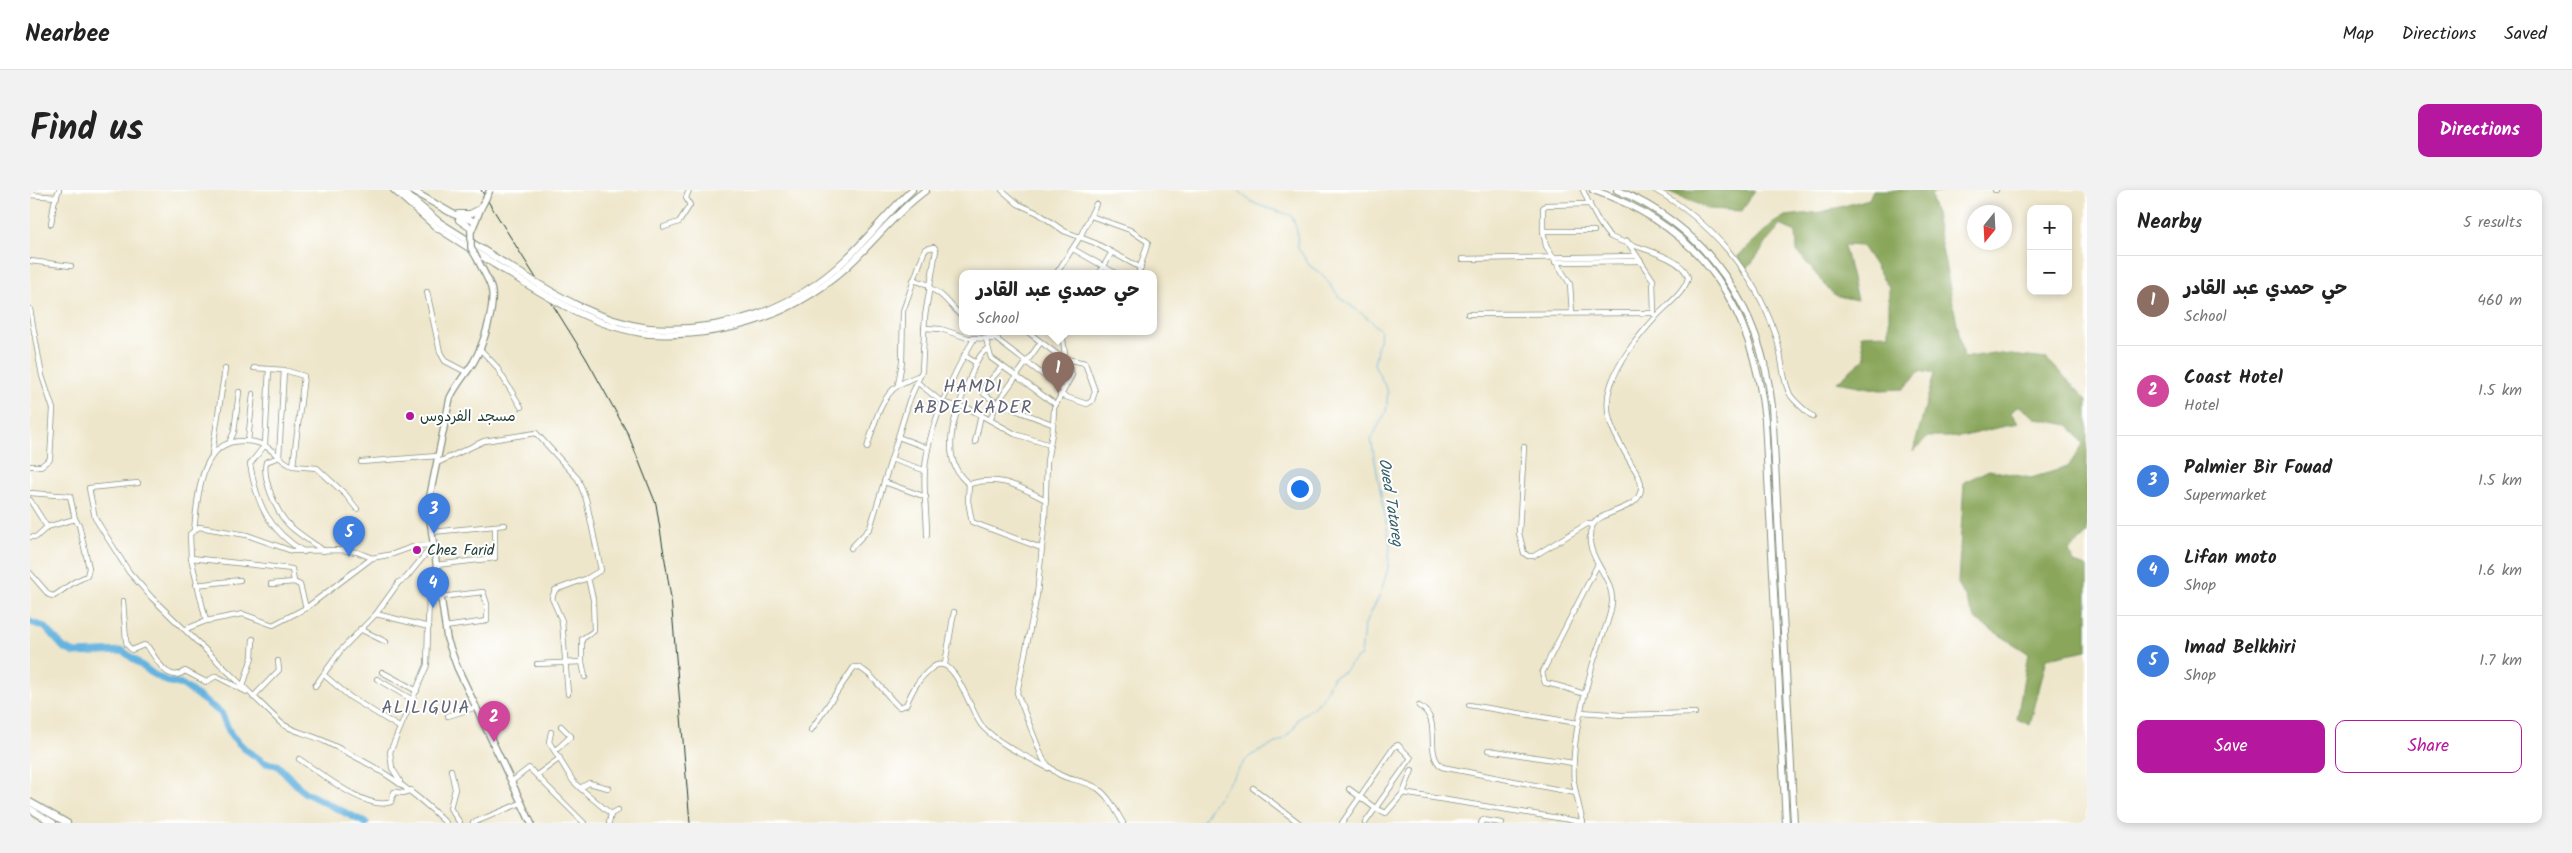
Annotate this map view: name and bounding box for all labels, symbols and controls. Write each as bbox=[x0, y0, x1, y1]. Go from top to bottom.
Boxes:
text: Nearbee bbox=[25, 15, 110, 54]
text: Map bbox=[2342, 20, 2374, 49]
text: Directions bbox=[2402, 20, 2476, 49]
text: Saved bbox=[2504, 20, 2547, 49]
text: Find us bbox=[30, 102, 143, 158]
button: Directions bbox=[2418, 104, 2542, 157]
north arrow bbox=[1967, 205, 2012, 250]
map controls bbox=[2027, 205, 2072, 295]
button: + bbox=[2027, 205, 2072, 250]
text: Nearby bbox=[2137, 206, 2202, 239]
text: 5 results bbox=[2463, 210, 2522, 235]
button: − bbox=[2027, 250, 2072, 295]
popup bbox=[959, 270, 1157, 335]
text: حي حمدي عبد القادر bbox=[2184, 274, 2347, 304]
text: حي حمدي عبد القادر bbox=[976, 276, 1140, 306]
text: 1 bbox=[2151, 288, 2155, 313]
text: 460 m bbox=[2477, 288, 2522, 313]
text: School bbox=[2184, 304, 2227, 329]
text: School bbox=[976, 306, 1019, 331]
pin: 1 bbox=[1042, 352, 1074, 393]
text: Coast Hotel bbox=[2184, 363, 2283, 393]
district label: HAMDI ABDELKADER bbox=[914, 373, 1032, 423]
text: 2 bbox=[2148, 378, 2158, 403]
text: 1.5 km bbox=[2478, 378, 2522, 403]
text: Hotel bbox=[2184, 393, 2219, 418]
place label: مسجد الفردوس bbox=[420, 405, 516, 429]
marker: مسجد الفردوس bbox=[404, 410, 416, 422]
text: Palmier Bir Fouad bbox=[2184, 453, 2332, 483]
water label: Oued Tatareg bbox=[1371, 456, 1410, 550]
text: 3 bbox=[2149, 468, 2157, 493]
text: 1.5 km bbox=[2478, 468, 2522, 493]
your location bbox=[1287, 476, 1313, 502]
text: Supermarket bbox=[2184, 483, 2267, 508]
pin: 3 bbox=[418, 493, 450, 534]
pin: 5 bbox=[333, 516, 365, 557]
place label: Chez Farid bbox=[427, 539, 495, 563]
text: Lifan moto bbox=[2184, 543, 2277, 573]
marker: Chez Farid bbox=[411, 544, 423, 556]
text: 4 bbox=[2149, 558, 2157, 583]
text: 1.6 km bbox=[2478, 558, 2522, 583]
pin: 4 bbox=[417, 567, 449, 608]
text: Shop bbox=[2184, 573, 2216, 598]
text: Imad Belkhiri bbox=[2184, 633, 2296, 663]
text: 5 bbox=[2149, 648, 2157, 673]
text: 1.7 km bbox=[2479, 648, 2522, 673]
text: Shop bbox=[2184, 663, 2216, 688]
district label: ALILIGUIA bbox=[381, 694, 471, 723]
pin: 2 bbox=[478, 701, 510, 742]
button: Save bbox=[2137, 720, 2325, 773]
button: Share bbox=[2335, 720, 2522, 773]

